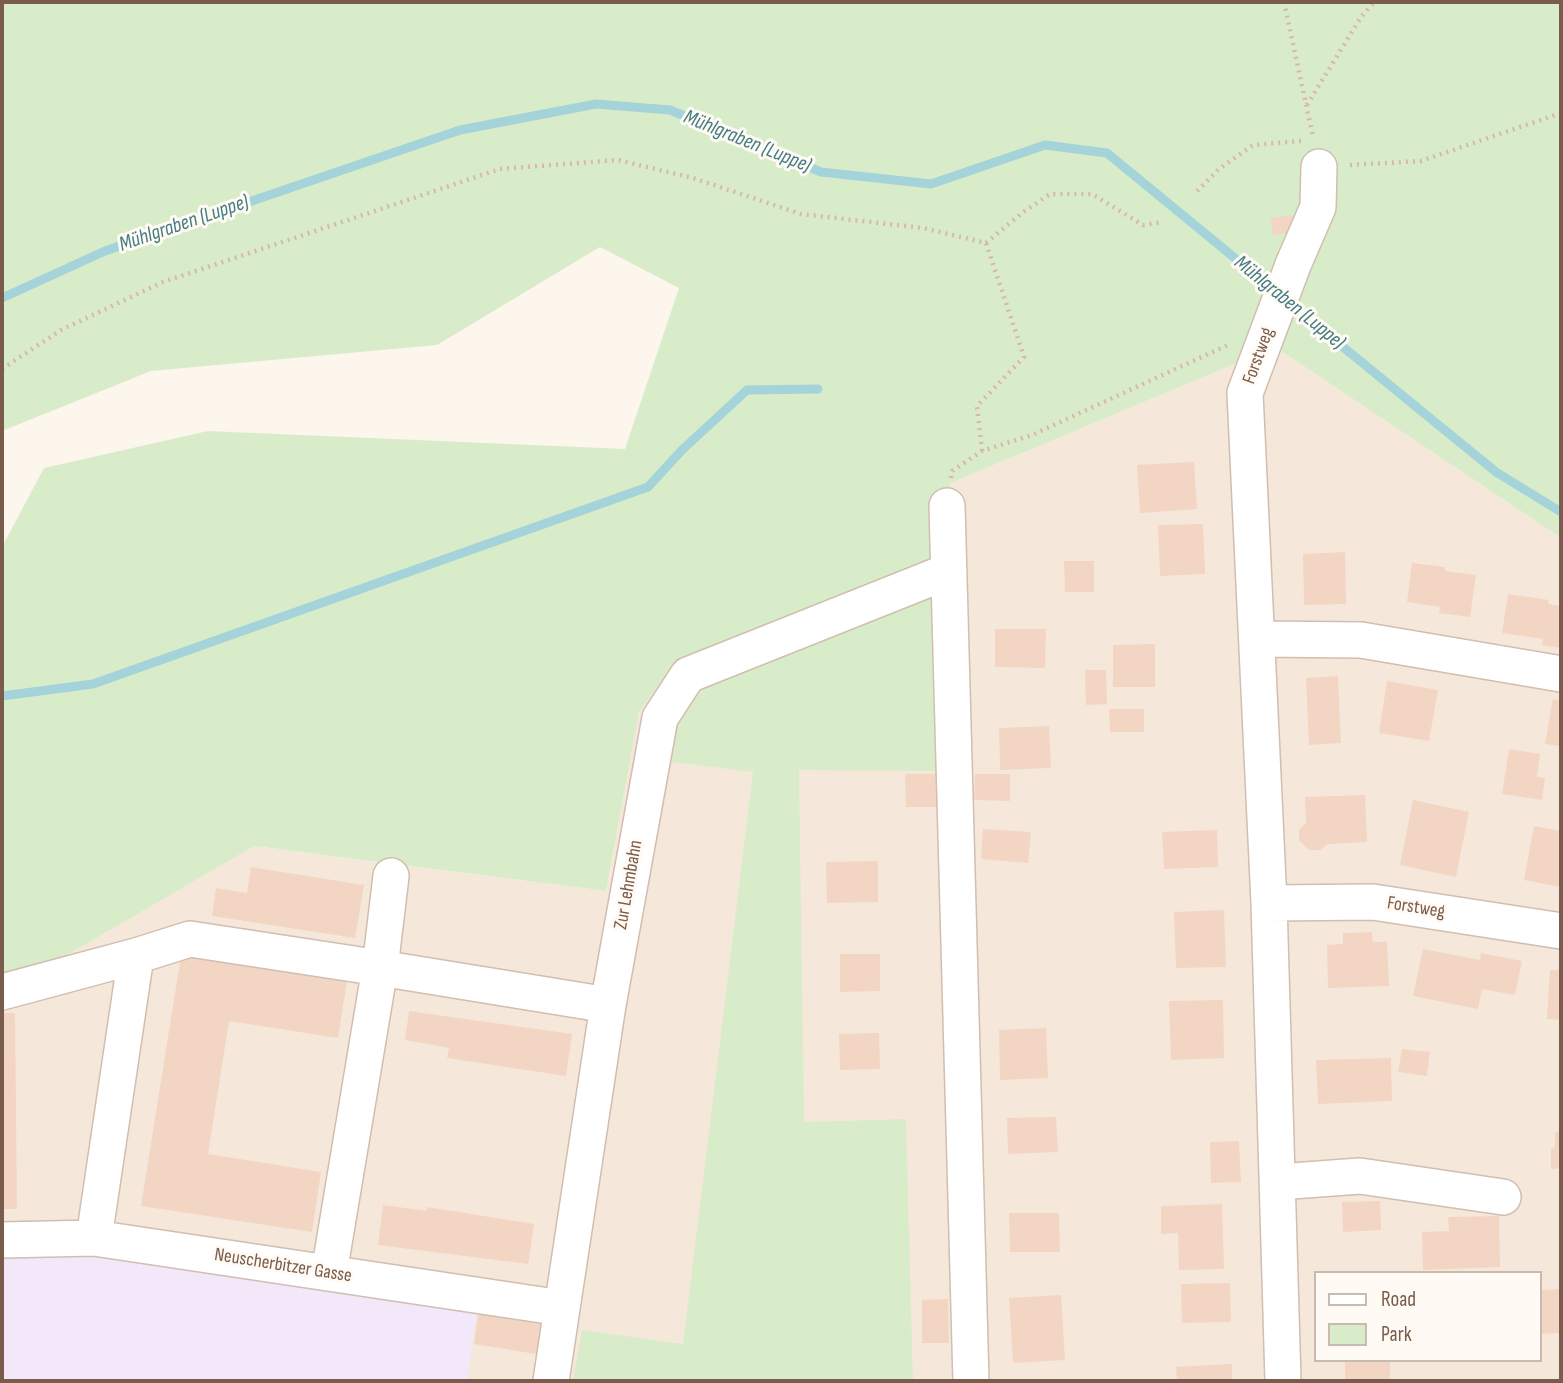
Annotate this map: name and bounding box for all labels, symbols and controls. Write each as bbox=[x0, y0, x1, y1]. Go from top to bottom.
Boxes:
water label: Mühlgraben (Luppe) bbox=[680, 105, 814, 179]
water label: Mühlgraben (Luppe) bbox=[116, 190, 252, 258]
water label: Mühlgraben (Luppe) bbox=[1229, 251, 1349, 355]
street label: Forstweg bbox=[1238, 325, 1280, 387]
street label: Zur Lehmbahn bbox=[610, 839, 648, 931]
street label: Forstweg bbox=[1385, 892, 1447, 924]
street label: Neuscherbitzer Gasse bbox=[213, 1244, 353, 1288]
legend bbox=[1314, 1271, 1542, 1362]
text: Road bbox=[1381, 1287, 1416, 1312]
text: Park bbox=[1381, 1322, 1412, 1347]

